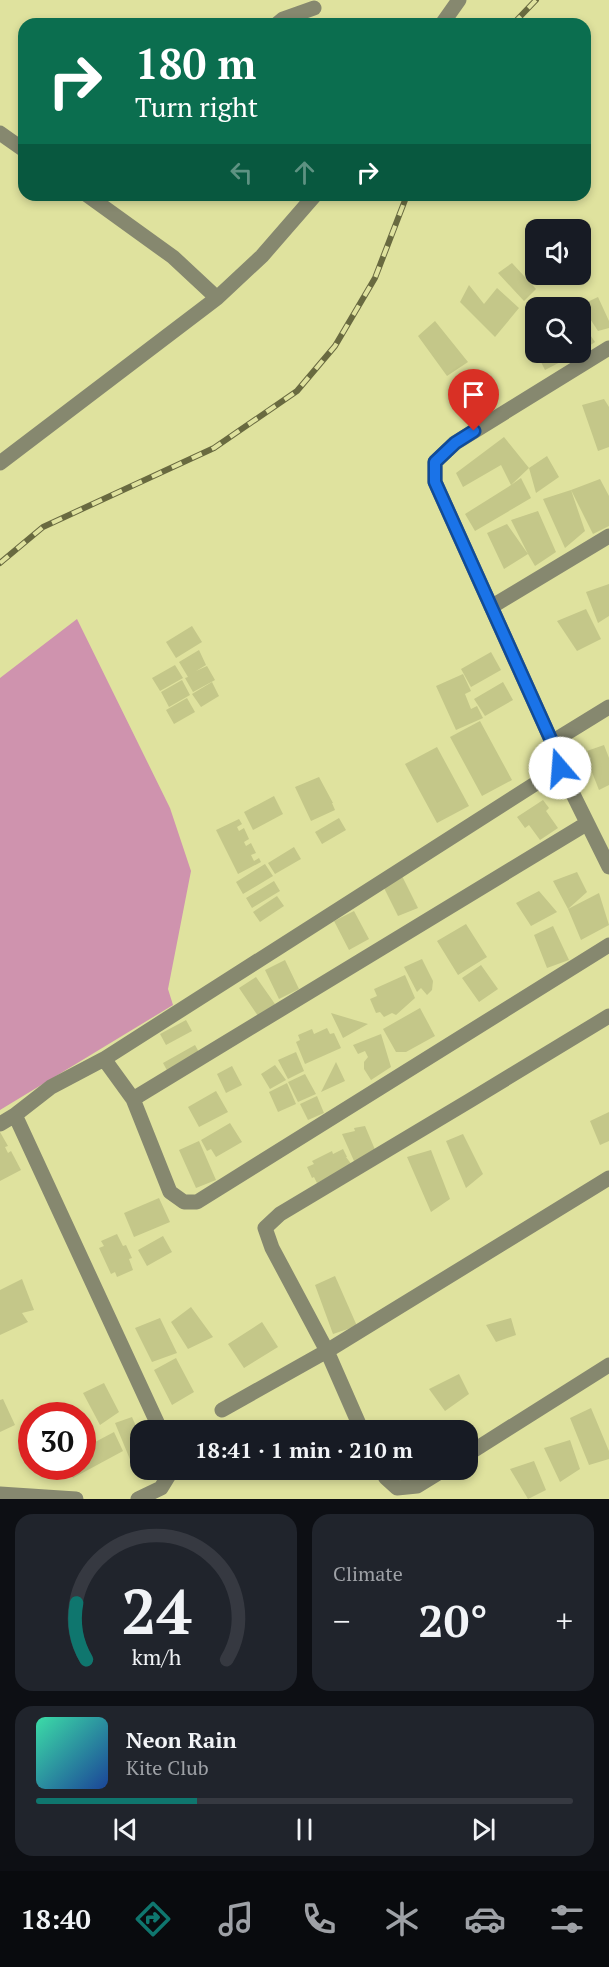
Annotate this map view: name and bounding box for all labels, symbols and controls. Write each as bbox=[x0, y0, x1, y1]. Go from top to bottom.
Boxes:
text: 180 m bbox=[135, 35, 256, 91]
icon: right bbox=[36, 42, 114, 120]
text: Turn right bbox=[135, 89, 258, 125]
icon: left bbox=[225, 156, 258, 189]
icon: ahead bbox=[288, 156, 321, 189]
icon: right bbox=[351, 156, 384, 189]
map controls bbox=[525, 219, 591, 363]
button: sound bbox=[525, 219, 591, 285]
button: search bbox=[525, 297, 591, 363]
pin bbox=[448, 369, 499, 431]
icon: arrive bbox=[457, 378, 490, 411]
position arrow bbox=[528, 736, 592, 800]
speed limit sign: 30 bbox=[18, 1402, 96, 1480]
text: 18:41 · 1 min · 210 m bbox=[195, 1435, 413, 1464]
text: Climate bbox=[333, 1560, 403, 1587]
text: 24 bbox=[121, 1569, 191, 1652]
text: 20° bbox=[418, 1590, 488, 1650]
text: − bbox=[333, 1599, 351, 1642]
text: + bbox=[555, 1599, 573, 1642]
text: km/h bbox=[131, 1643, 181, 1671]
text: Neon Rain bbox=[126, 1725, 237, 1754]
text: Kite Club bbox=[126, 1754, 209, 1781]
icon: previous bbox=[109, 1813, 142, 1846]
icon: pause bbox=[288, 1813, 321, 1846]
icon: next bbox=[467, 1813, 500, 1846]
icon: directions bbox=[132, 1898, 174, 1940]
icon: music bbox=[215, 1898, 257, 1940]
icon: phone bbox=[298, 1898, 340, 1940]
icon: climate bbox=[381, 1898, 423, 1940]
icon: car bbox=[464, 1898, 506, 1940]
icon: filters bbox=[546, 1898, 588, 1940]
text: 18:40 bbox=[20, 1901, 91, 1937]

